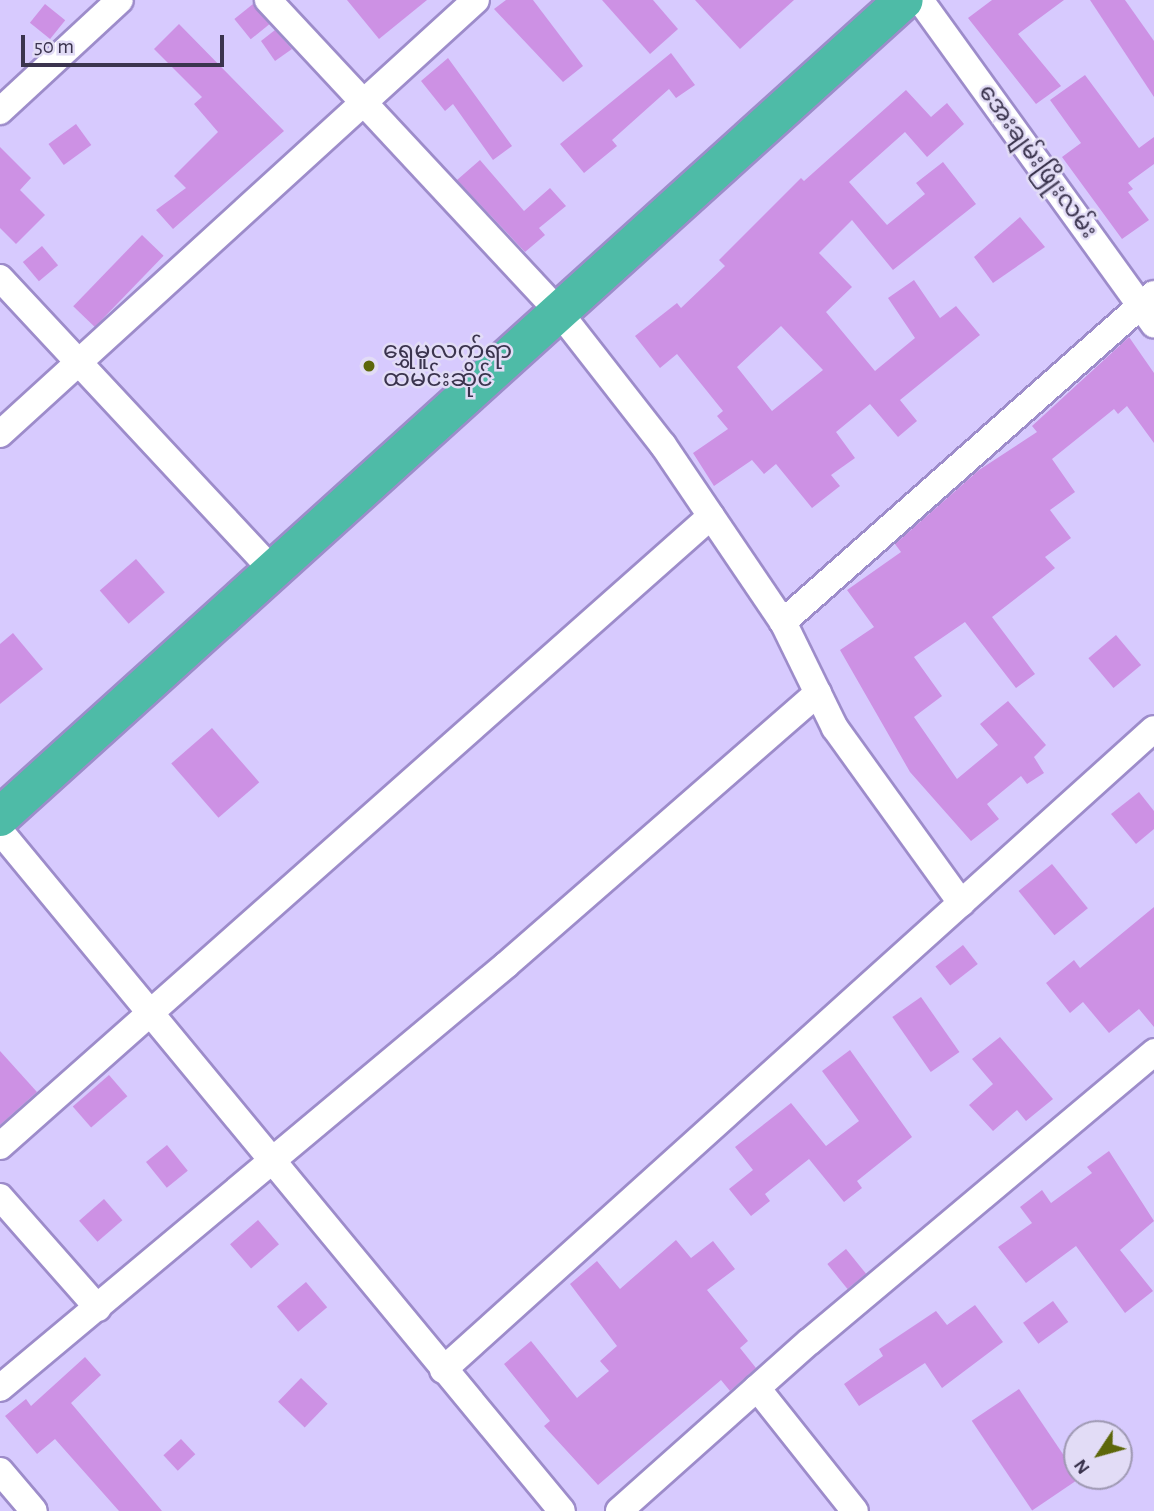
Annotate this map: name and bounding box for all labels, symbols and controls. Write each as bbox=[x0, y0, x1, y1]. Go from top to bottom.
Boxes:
scale bar bbox=[24, 21, 228, 65]
text: 50 m bbox=[34, 36, 74, 57]
street label: အေးချမ်းဖြိုးလမ်း bbox=[971, 79, 1103, 245]
place label: ရွှေမူလက်ရာ ထမင်းဆိုင် bbox=[383, 338, 512, 394]
marker: ရွှေမူလက်ရာ ထမင်းဆိုင် bbox=[361, 358, 377, 374]
north arrow bbox=[1063, 1420, 1133, 1490]
text: N bbox=[1071, 1456, 1094, 1477]

